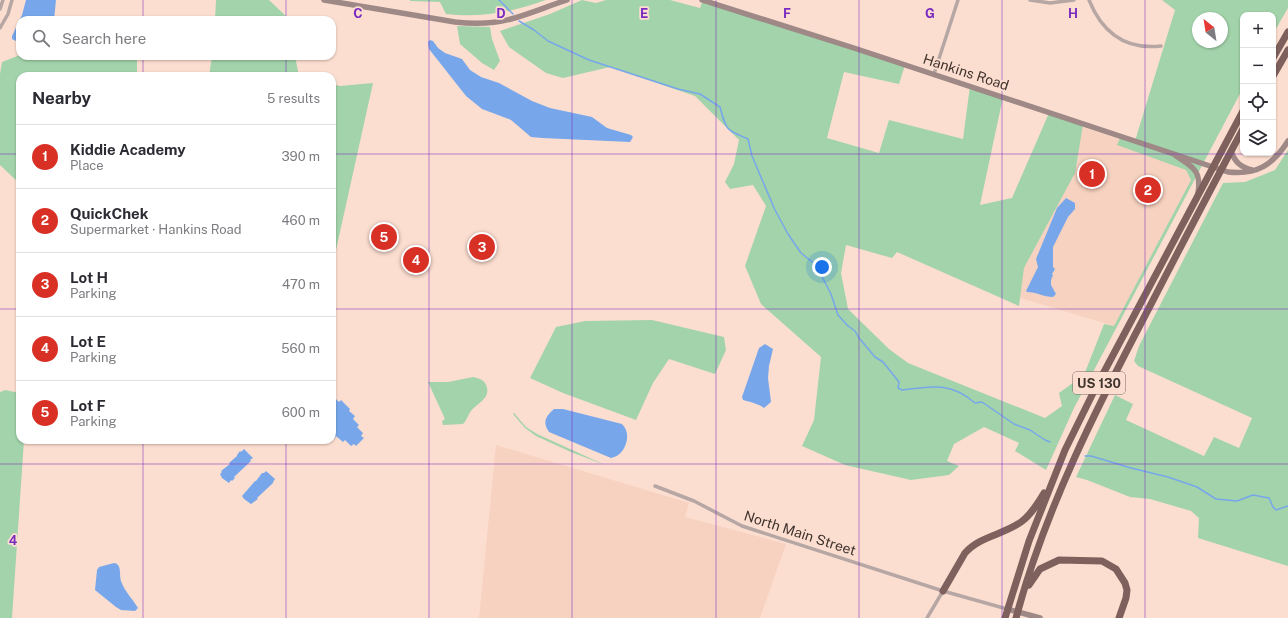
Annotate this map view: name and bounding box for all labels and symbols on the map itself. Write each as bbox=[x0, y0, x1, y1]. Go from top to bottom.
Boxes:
text: C bbox=[353, 6, 363, 21]
text: D bbox=[496, 6, 506, 21]
text: E bbox=[640, 6, 648, 21]
text: F bbox=[783, 6, 791, 21]
text: G bbox=[925, 6, 935, 21]
text: H bbox=[1068, 6, 1078, 21]
north arrow bbox=[1192, 12, 1228, 48]
street label: Hankins Road bbox=[921, 51, 1011, 93]
pin: 1 bbox=[1079, 159, 1105, 189]
pin: 2 bbox=[1135, 175, 1161, 205]
pin: 5 bbox=[371, 222, 397, 252]
pin: 3 bbox=[469, 232, 495, 262]
pin: 4 bbox=[403, 245, 429, 275]
your location bbox=[812, 257, 832, 277]
road number: US 130 bbox=[1073, 372, 1125, 394]
street label: North Main Street bbox=[742, 507, 858, 559]
text: 4 bbox=[9, 533, 18, 548]

